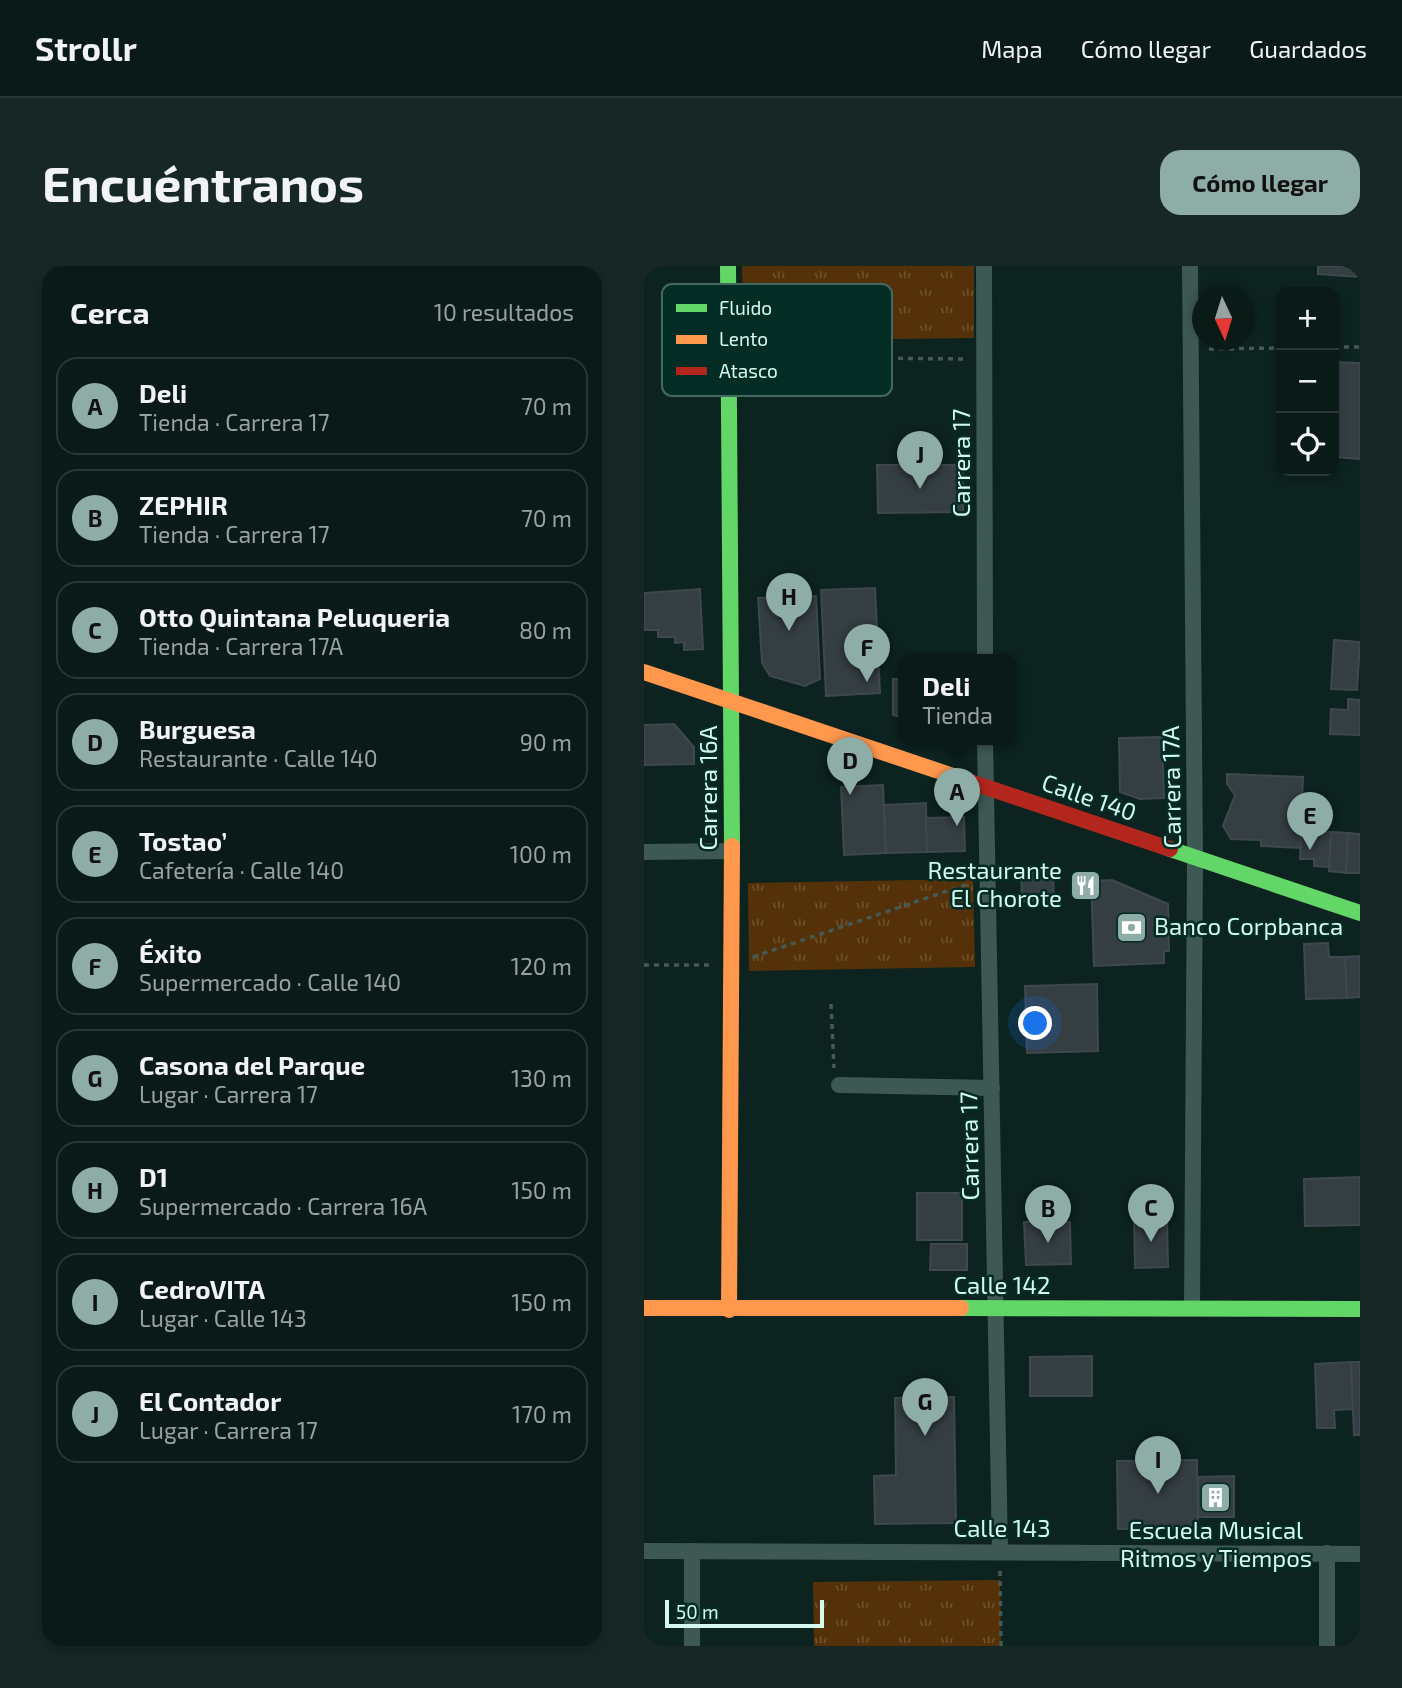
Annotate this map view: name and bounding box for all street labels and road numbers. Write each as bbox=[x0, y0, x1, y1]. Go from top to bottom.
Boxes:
street label: Carrera 17 bbox=[946, 409, 975, 517]
street label: Carrera 16A bbox=[693, 725, 722, 851]
street label: Carrera 17A bbox=[1155, 725, 1186, 849]
street label: Calle 140 bbox=[1038, 767, 1141, 826]
street label: Carrera 17 bbox=[953, 1091, 984, 1201]
street label: Calle 142 bbox=[953, 1270, 1051, 1299]
street label: Calle 143 bbox=[953, 1513, 1051, 1542]

